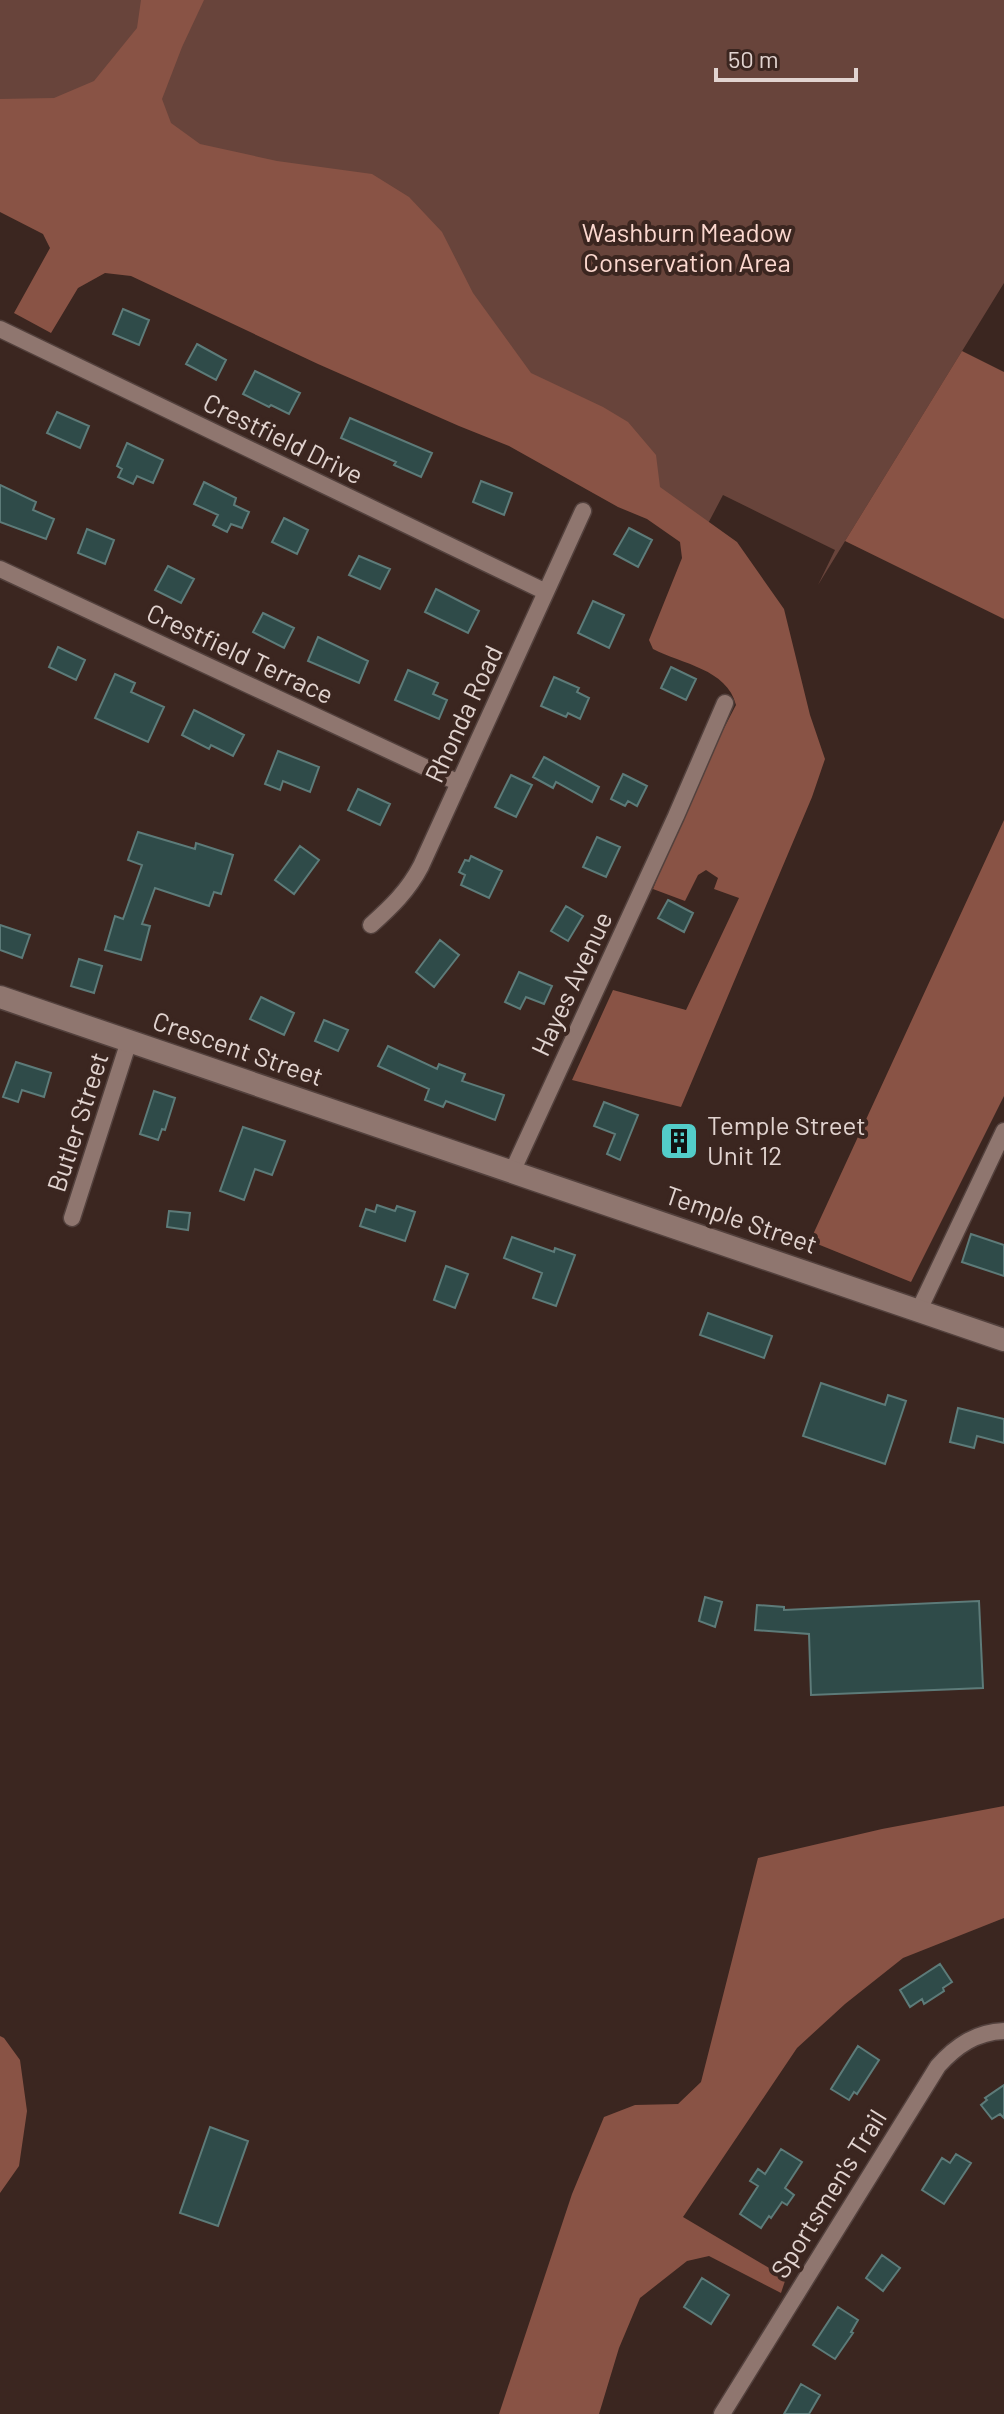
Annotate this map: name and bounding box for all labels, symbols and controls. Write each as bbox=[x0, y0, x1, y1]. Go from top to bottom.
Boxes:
scale bar bbox=[716, 32, 856, 82]
text: 50 m bbox=[728, 44, 779, 73]
park label: Washburn Meadow Conservation Area bbox=[582, 216, 792, 277]
street label: Crestfield Drive bbox=[199, 386, 369, 490]
street label: Crestfield Terrace bbox=[142, 596, 339, 709]
street label: Rhonda Road bbox=[417, 640, 508, 787]
street label: Hayes Avenue bbox=[524, 906, 618, 1060]
street label: Crescent Street bbox=[149, 1004, 328, 1091]
street label: Butler Street bbox=[39, 1048, 114, 1195]
place label: Temple Street Unit 12 bbox=[707, 1109, 866, 1170]
building icon: Temple Street Unit 12 bbox=[658, 1120, 700, 1162]
street label: Temple Street bbox=[661, 1178, 822, 1259]
street label: Sportsmen's Trail bbox=[763, 2103, 892, 2283]

